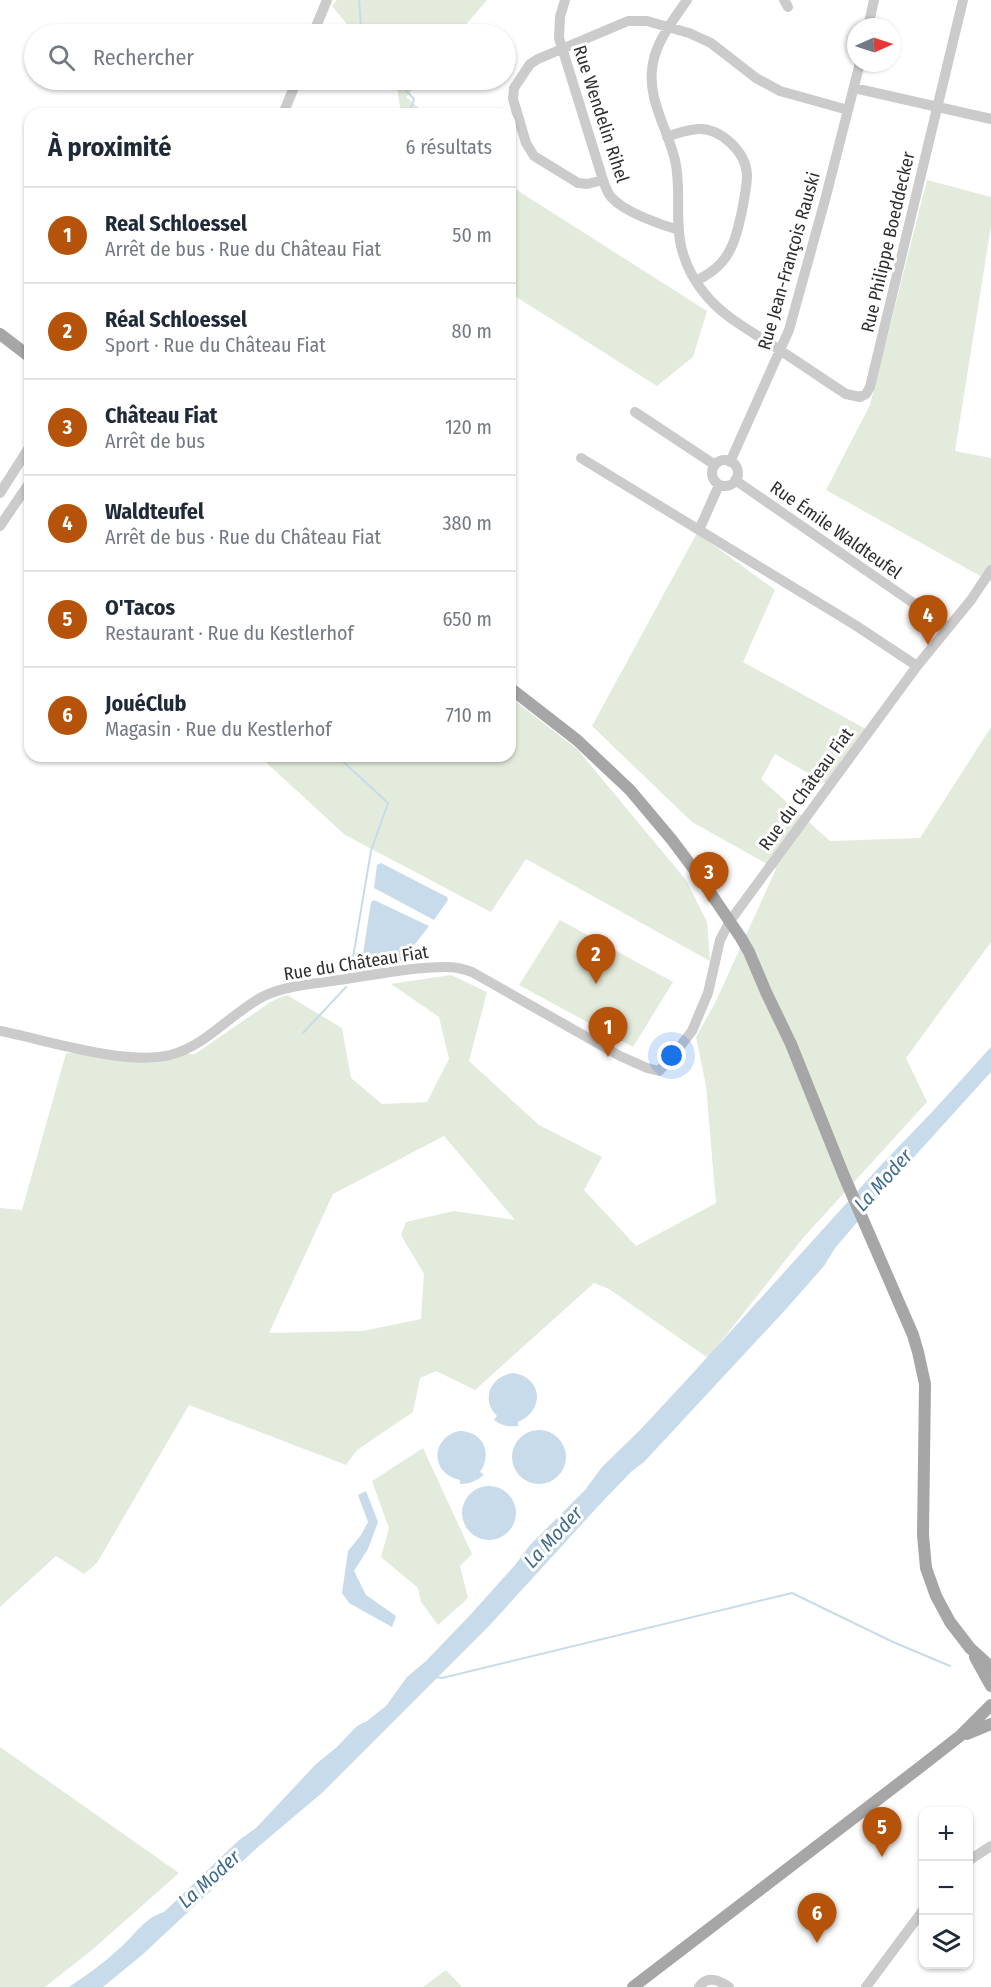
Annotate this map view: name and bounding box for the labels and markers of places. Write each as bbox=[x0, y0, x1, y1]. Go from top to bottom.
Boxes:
pin: 4 bbox=[908, 596, 948, 645]
pin: 3 bbox=[690, 852, 728, 902]
pin: 2 bbox=[576, 934, 616, 984]
pin: 1 bbox=[588, 1008, 628, 1057]
pin: 5 bbox=[862, 1808, 902, 1857]
pin: 6 bbox=[798, 1894, 836, 1943]

